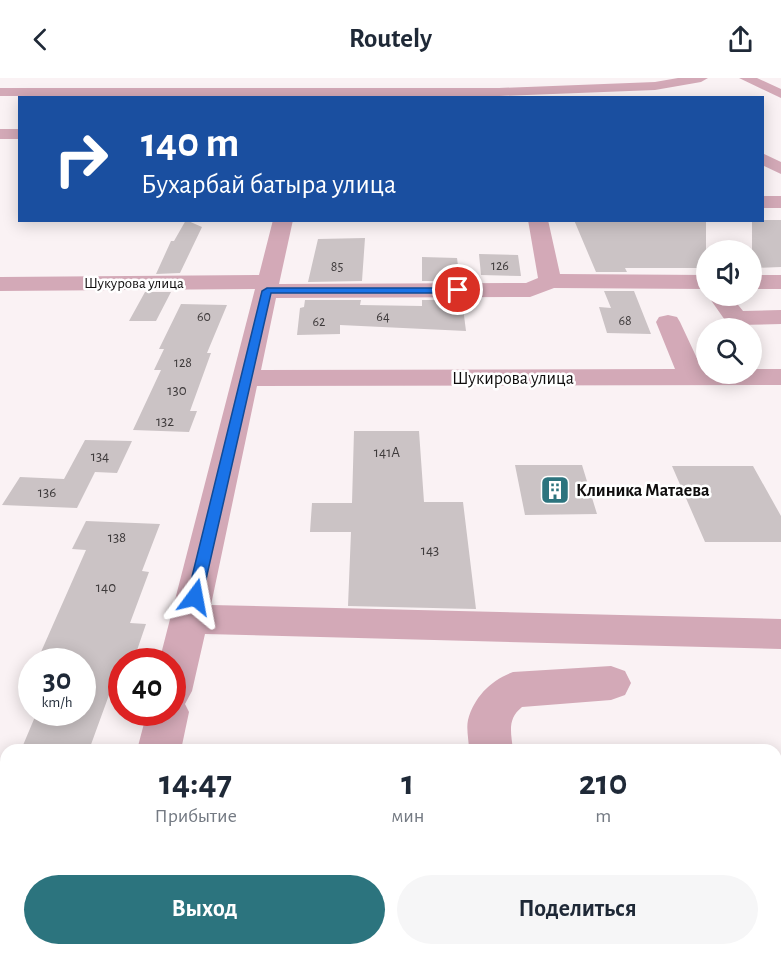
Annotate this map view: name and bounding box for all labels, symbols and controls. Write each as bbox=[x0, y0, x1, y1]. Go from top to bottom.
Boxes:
icon: back bbox=[24, 23, 57, 56]
icon: share bbox=[724, 23, 757, 56]
text: Routely bbox=[349, 25, 432, 52]
icon: right bbox=[42, 120, 120, 198]
text: 140 m bbox=[141, 122, 239, 164]
text: Бухарбай батыра улица bbox=[141, 171, 396, 198]
map controls bbox=[696, 240, 762, 384]
button: sound bbox=[696, 240, 762, 306]
house number: 126 bbox=[491, 259, 509, 273]
house number: 85 bbox=[331, 260, 343, 274]
pin bbox=[432, 264, 483, 315]
icon: arrive bbox=[441, 273, 474, 306]
street label: Шукурова улица bbox=[84, 276, 184, 291]
house number: 60 bbox=[197, 310, 211, 324]
house number: 64 bbox=[376, 310, 390, 324]
house number: 68 bbox=[618, 314, 632, 328]
house number: 62 bbox=[313, 315, 325, 329]
button: search bbox=[696, 318, 762, 384]
house number: 128 bbox=[174, 356, 192, 370]
street label: Шукирова улица bbox=[452, 370, 574, 388]
house number: 130 bbox=[167, 383, 187, 398]
house number: 132 bbox=[156, 414, 174, 429]
house number: 141А bbox=[374, 445, 400, 460]
house number: 134 bbox=[91, 449, 109, 464]
building icon: Клиника Матаева bbox=[539, 474, 571, 506]
place label: Клиника Матаева bbox=[576, 482, 710, 500]
house number: 136 bbox=[38, 485, 56, 500]
house number: 138 bbox=[108, 530, 126, 545]
house number: 143 bbox=[421, 543, 439, 558]
position arrow bbox=[163, 565, 227, 629]
house number: 140 bbox=[96, 580, 116, 595]
speed limit sign: 40 bbox=[108, 648, 186, 726]
text: 30 bbox=[43, 665, 71, 695]
text: km/h bbox=[42, 695, 72, 710]
text: 14:47 bbox=[159, 765, 232, 801]
text: 1 bbox=[401, 765, 414, 801]
text: 210 bbox=[579, 765, 628, 801]
text: Прибытие bbox=[154, 806, 237, 826]
text: мин bbox=[391, 806, 424, 826]
text: m bbox=[595, 806, 611, 826]
button: Выход bbox=[24, 875, 385, 944]
button: Поделиться bbox=[397, 875, 758, 944]

